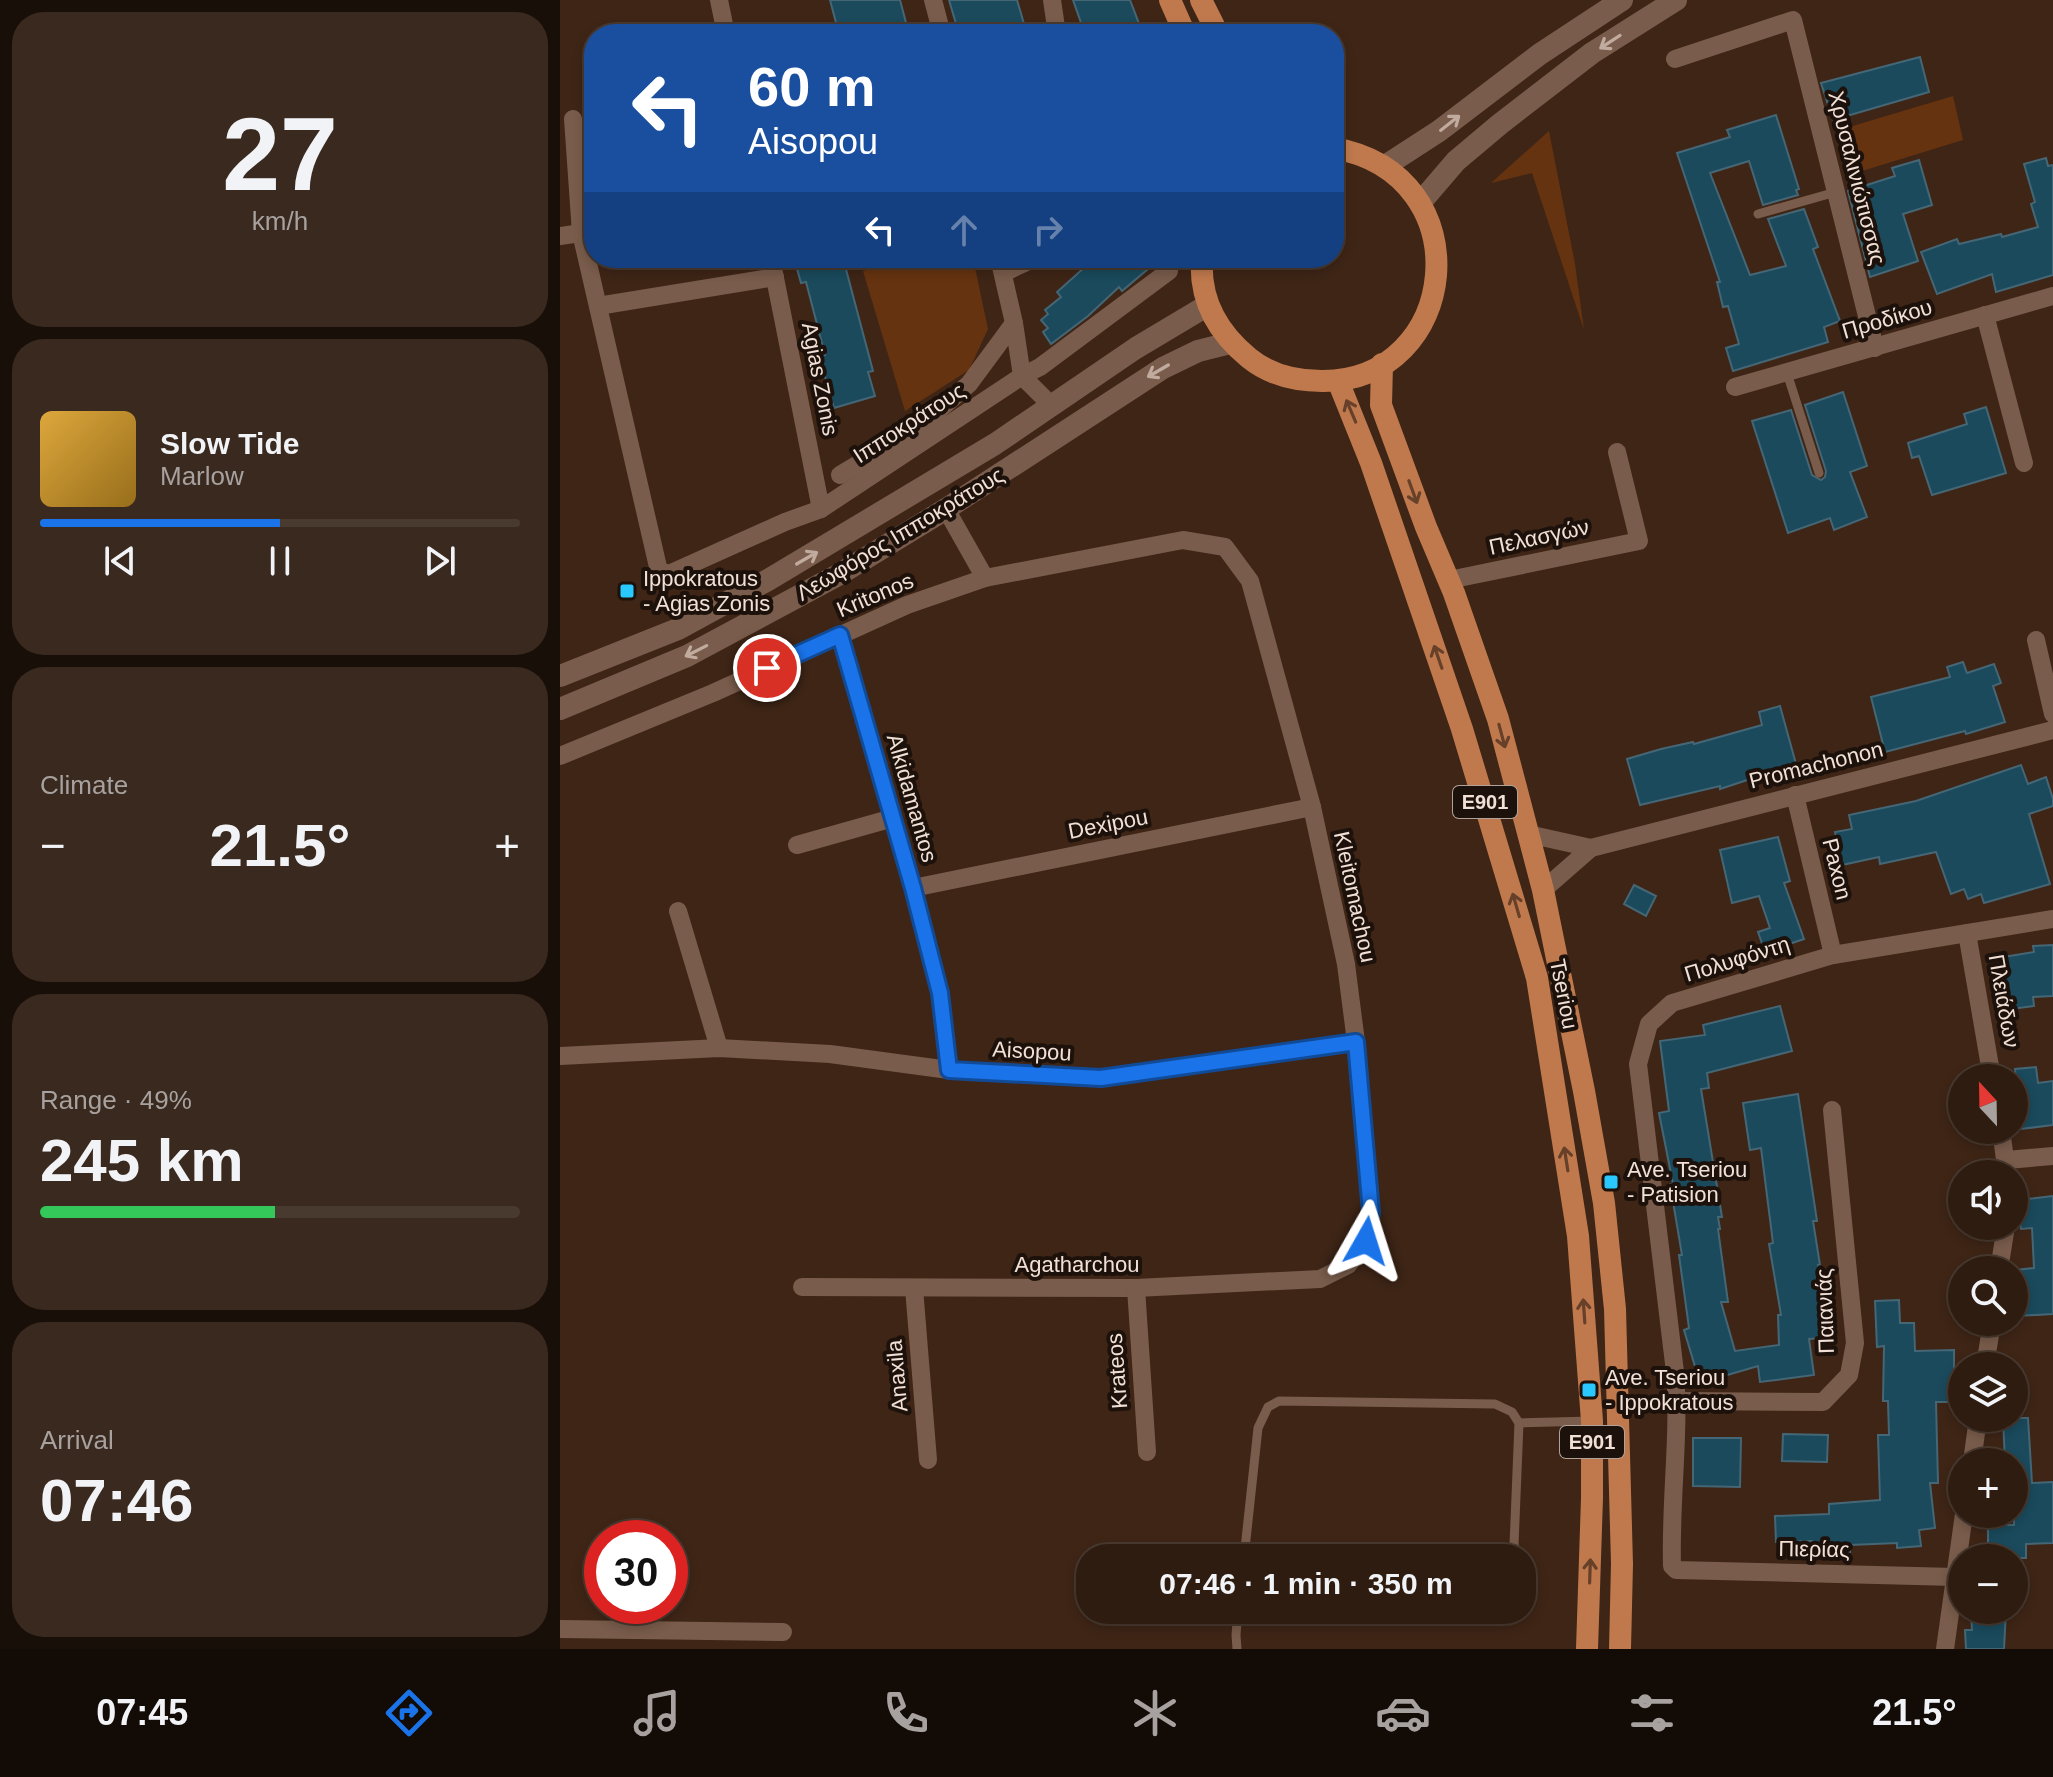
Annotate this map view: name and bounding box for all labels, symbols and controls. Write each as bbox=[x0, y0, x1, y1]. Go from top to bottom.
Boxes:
one-way arrow bbox=[1599, 35, 1622, 51]
text: 60 m bbox=[748, 55, 876, 118]
icon: left bbox=[616, 56, 720, 160]
street label: Χρυσαλινιώτισσας bbox=[1823, 89, 1891, 267]
text: 27 bbox=[222, 96, 338, 212]
one-way arrow bbox=[1439, 114, 1460, 131]
text: Aisopou bbox=[748, 121, 878, 162]
text: km/h bbox=[252, 206, 308, 236]
icon: left bbox=[858, 208, 902, 252]
icon: ahead bbox=[942, 208, 986, 252]
icon: right bbox=[1026, 208, 1070, 252]
street label: Προδίκου bbox=[1839, 294, 1935, 344]
street label: Agias Zonis bbox=[797, 320, 843, 438]
one-way arrow bbox=[1147, 363, 1170, 379]
street label: Ιπποκράτους bbox=[849, 378, 969, 468]
one-way arrow bbox=[1343, 400, 1358, 424]
text: Slow Tide bbox=[160, 427, 299, 460]
text: Marlow bbox=[160, 461, 244, 491]
street label: Λεωφόρος Ιπποκράτους bbox=[792, 462, 1008, 606]
one-way arrow bbox=[1407, 480, 1421, 504]
street label: Πελασγών bbox=[1487, 514, 1591, 560]
icon: previous bbox=[98, 539, 142, 583]
icon: pause bbox=[258, 539, 302, 583]
icon: next bbox=[418, 539, 462, 583]
one-way arrow bbox=[795, 550, 818, 566]
place label: Ippokratous - Agias Zonis bbox=[643, 566, 770, 616]
street label: Kritonos bbox=[833, 568, 917, 622]
marker: Ippokratous - Agias Zonis bbox=[618, 582, 636, 600]
pin bbox=[733, 634, 801, 702]
one-way arrow bbox=[685, 644, 709, 659]
one-way arrow bbox=[1429, 644, 1444, 669]
icon: arrive bbox=[745, 646, 789, 690]
one-way arrow bbox=[1496, 723, 1511, 749]
street label: Alkidamantos bbox=[882, 731, 942, 865]
street label: Promachonon bbox=[1747, 736, 1885, 794]
text: Climate bbox=[40, 770, 128, 800]
road number: E901 bbox=[1453, 786, 1517, 818]
street label: Dexipou bbox=[1066, 804, 1150, 844]
text: 21.5° bbox=[210, 812, 350, 879]
text: − bbox=[40, 821, 66, 870]
text: + bbox=[494, 821, 520, 870]
street label: Kleitomachou bbox=[1329, 829, 1381, 965]
street label: Paxon bbox=[1817, 836, 1857, 902]
one-way arrow bbox=[1508, 892, 1523, 918]
street label: Πολυφόντη bbox=[1681, 931, 1793, 987]
street label: Πλειάδων bbox=[1983, 952, 2025, 1050]
street label: Tseriou bbox=[1545, 957, 1583, 1031]
street label: Aisopou bbox=[992, 1036, 1072, 1066]
north arrow bbox=[1948, 1064, 2028, 1144]
map controls bbox=[1948, 1064, 2028, 1624]
text: Range · 49% bbox=[40, 1085, 192, 1115]
text: 245 km bbox=[40, 1127, 244, 1194]
one-way arrow bbox=[1558, 1147, 1573, 1172]
place label: Ave. Tseriou - Patision bbox=[1627, 1157, 1747, 1207]
button: sound bbox=[1948, 1160, 2028, 1240]
marker: Ave. Tseriou - Patision bbox=[1602, 1173, 1620, 1191]
position arrow bbox=[1324, 1199, 1408, 1283]
street label: Agatharchou bbox=[1015, 1252, 1139, 1277]
button: search bbox=[1948, 1256, 2028, 1336]
street label: Παιανιάς bbox=[1811, 1268, 1839, 1354]
one-way arrow bbox=[1576, 1298, 1591, 1325]
street label: Krateos bbox=[1102, 1332, 1132, 1410]
street label: Anaxila bbox=[881, 1338, 913, 1413]
button: layers bbox=[1948, 1352, 2028, 1432]
place label: Ave. Tseriou - Ippokratous bbox=[1605, 1365, 1733, 1415]
marker: Ave. Tseriou - Ippokratous bbox=[1580, 1381, 1598, 1399]
text: Arrival bbox=[40, 1425, 114, 1455]
road number: E901 bbox=[1560, 1426, 1624, 1458]
button: + bbox=[1948, 1448, 2028, 1528]
text: 07:46 bbox=[40, 1467, 193, 1534]
speed limit sign: 30 bbox=[584, 1520, 688, 1624]
street label: Πιερίας bbox=[1778, 1536, 1850, 1562]
button: − bbox=[1948, 1544, 2028, 1624]
one-way arrow bbox=[1582, 1558, 1598, 1585]
text: 07:46 · 1 min · 350 m bbox=[1159, 1567, 1453, 1600]
icon: directions bbox=[381, 1685, 437, 1741]
icon: music bbox=[629, 1685, 685, 1741]
icon: phone bbox=[878, 1685, 934, 1741]
icon: climate bbox=[1127, 1685, 1183, 1741]
icon: car bbox=[1375, 1685, 1431, 1741]
icon: filters bbox=[1624, 1685, 1680, 1741]
text: 07:45 bbox=[96, 1692, 188, 1733]
text: 21.5° bbox=[1872, 1692, 1957, 1733]

